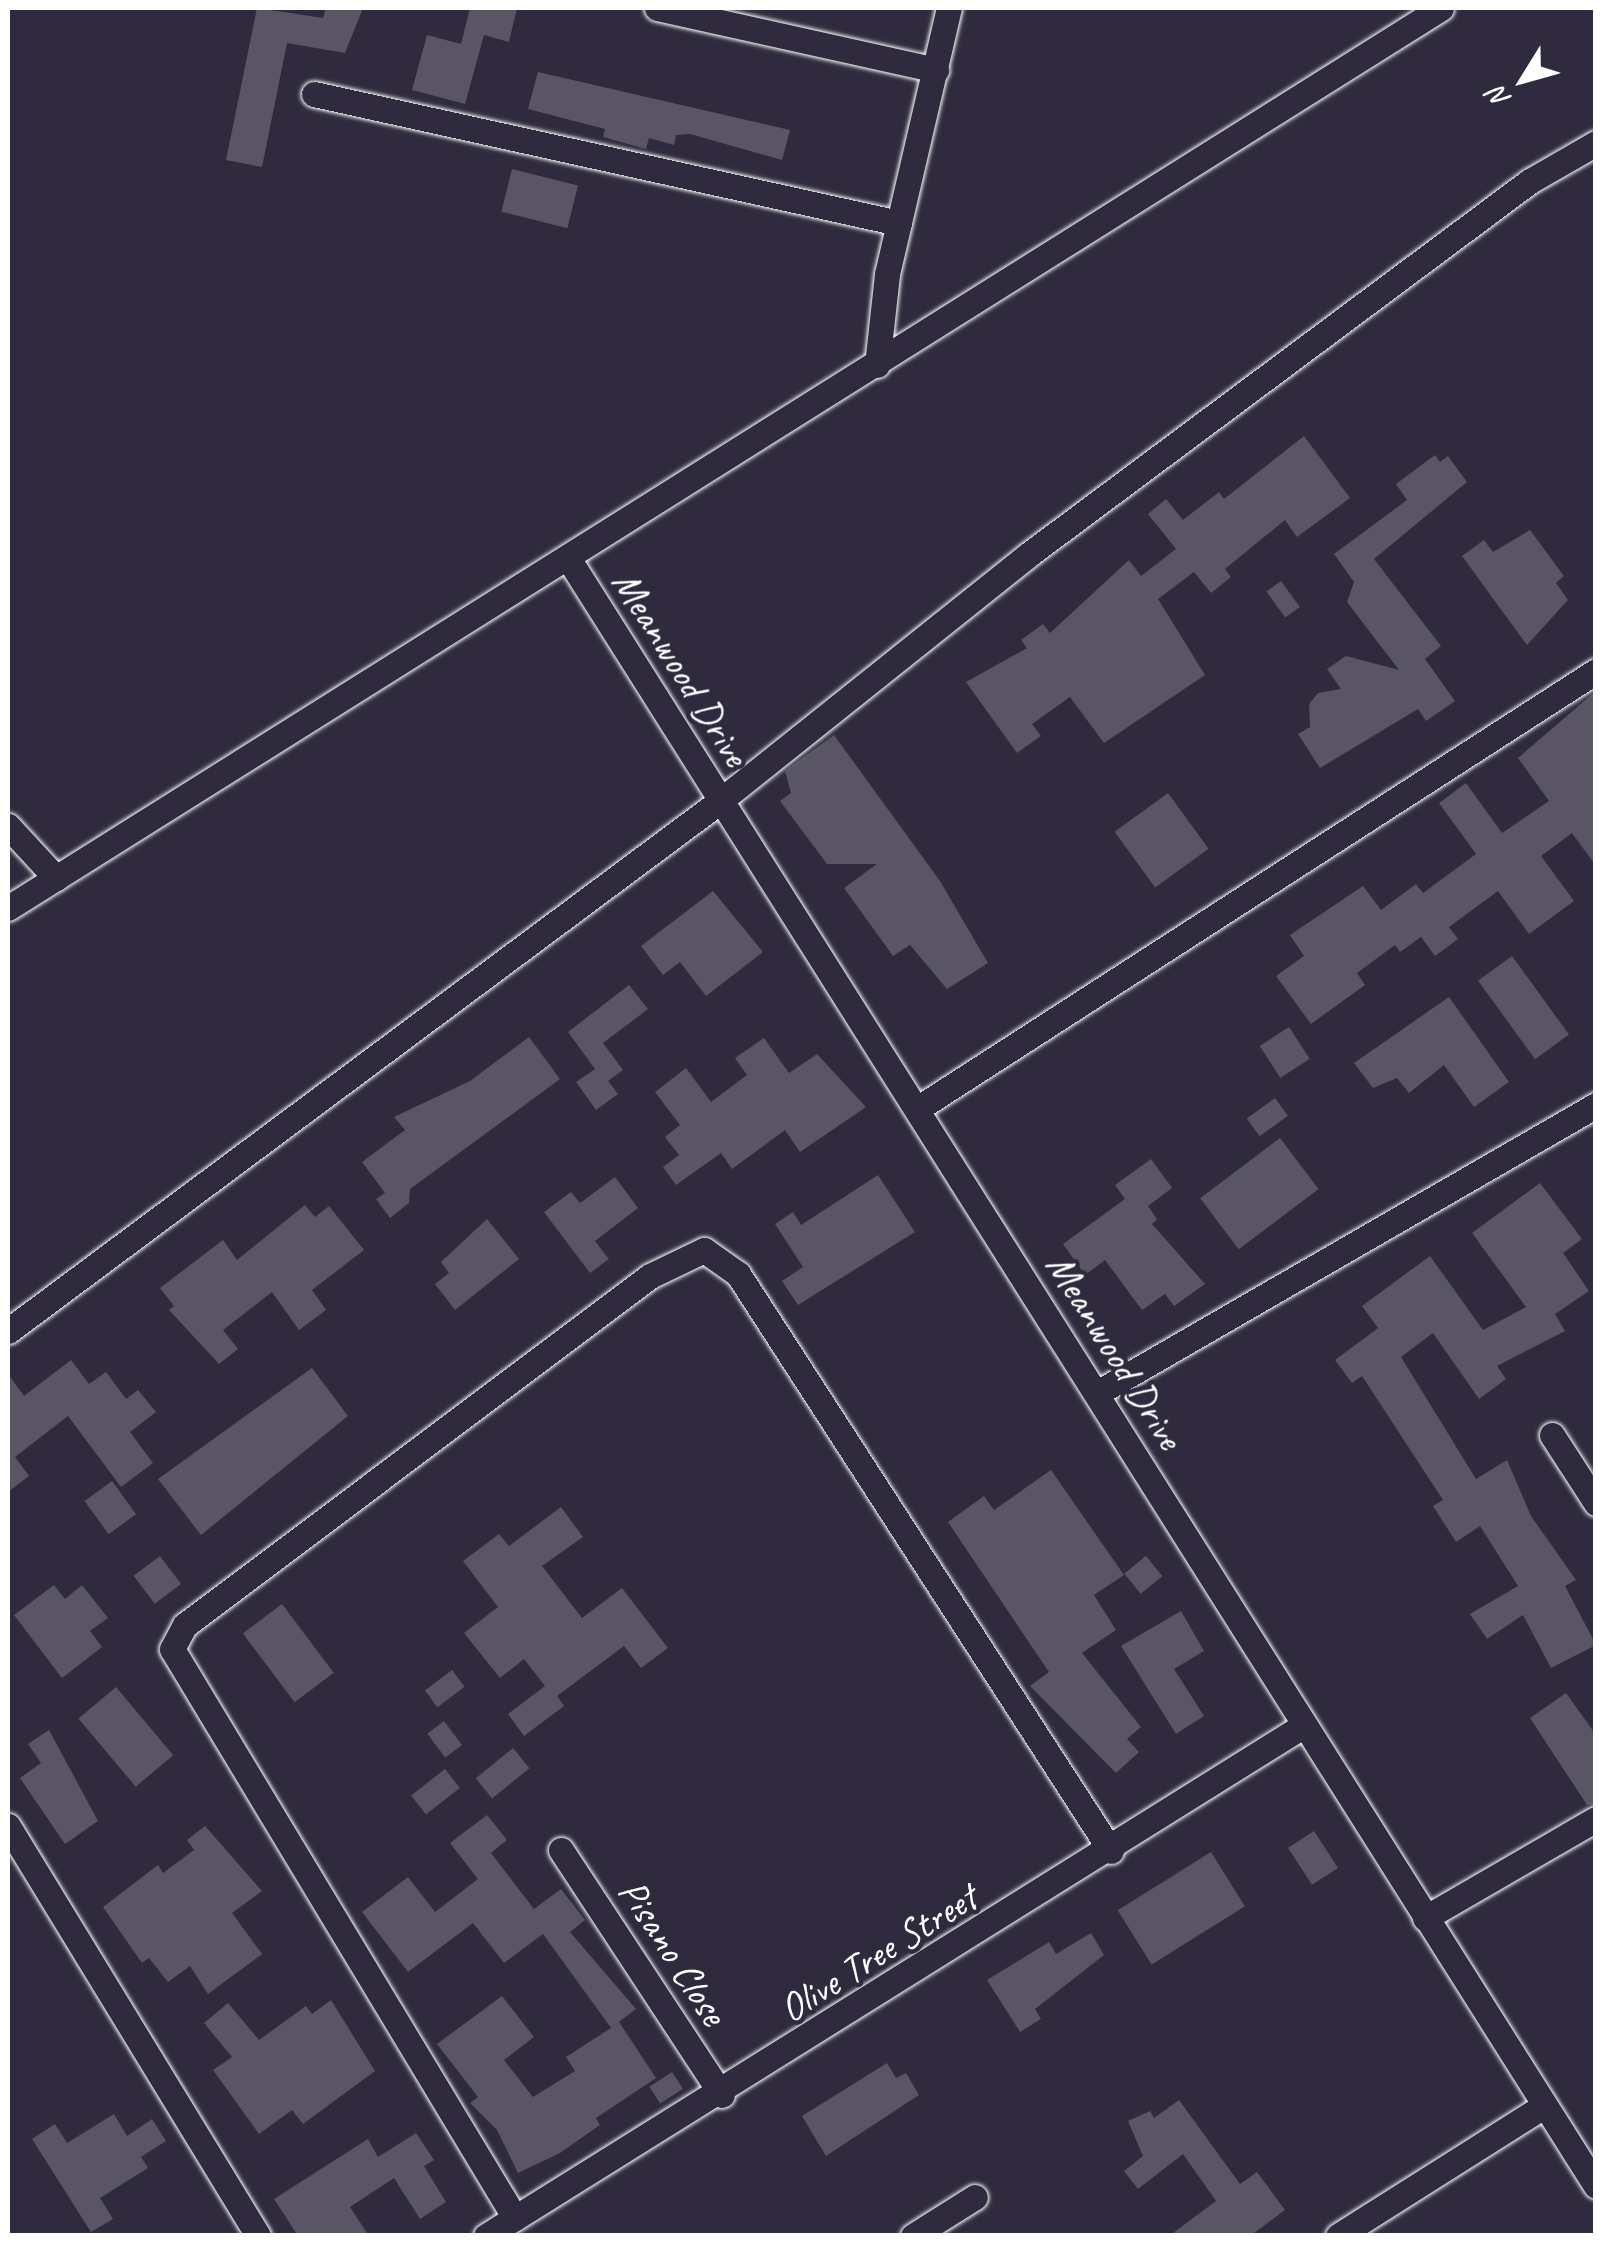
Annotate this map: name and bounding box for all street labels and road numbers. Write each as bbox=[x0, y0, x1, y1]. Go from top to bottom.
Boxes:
street label: Meanwood Drive bbox=[602, 561, 760, 775]
street label: Meanwood Drive bbox=[1036, 1244, 1194, 1458]
street label: Pisano Close bbox=[608, 1870, 738, 2034]
street label: Olive Tree Street bbox=[771, 1874, 985, 2032]

